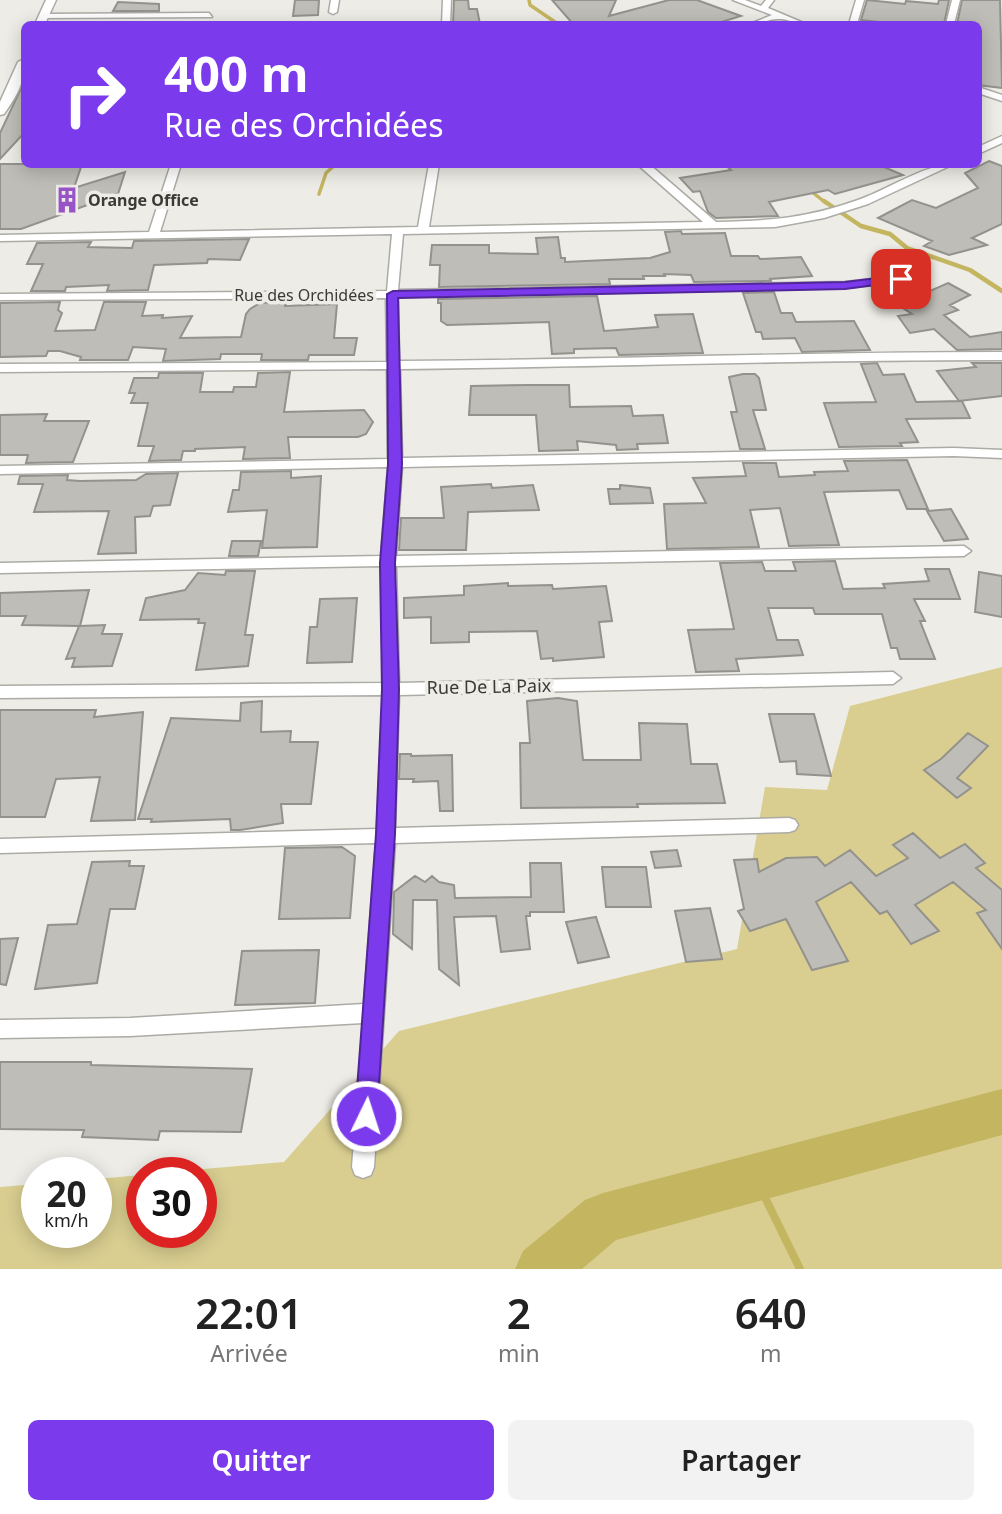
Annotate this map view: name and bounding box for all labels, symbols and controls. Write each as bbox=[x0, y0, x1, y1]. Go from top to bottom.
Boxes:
text: 400 m bbox=[164, 40, 309, 106]
icon: right bbox=[49, 49, 140, 140]
text: Rue des Orchidées bbox=[164, 103, 444, 146]
building icon: Orange Office bbox=[52, 185, 82, 215]
place label: Orange Office bbox=[88, 189, 199, 211]
pin bbox=[871, 249, 931, 309]
icon: arrive bbox=[882, 260, 920, 298]
street label: Rue des Orchidées bbox=[234, 284, 374, 306]
street label: Rue De La Paix bbox=[427, 673, 552, 699]
position arrow bbox=[329, 1079, 403, 1153]
speed limit sign: 30 bbox=[126, 1157, 217, 1248]
text: 20 bbox=[46, 1170, 87, 1217]
text: km/h bbox=[44, 1208, 89, 1232]
text: 22:01 bbox=[195, 1284, 303, 1341]
text: 2 bbox=[507, 1284, 531, 1341]
text: 640 bbox=[735, 1284, 807, 1341]
text: Arrivée bbox=[210, 1337, 288, 1369]
text: min bbox=[498, 1337, 540, 1369]
text: m bbox=[760, 1337, 782, 1369]
button: Quitter bbox=[28, 1420, 494, 1500]
button: Partager bbox=[508, 1420, 974, 1500]

